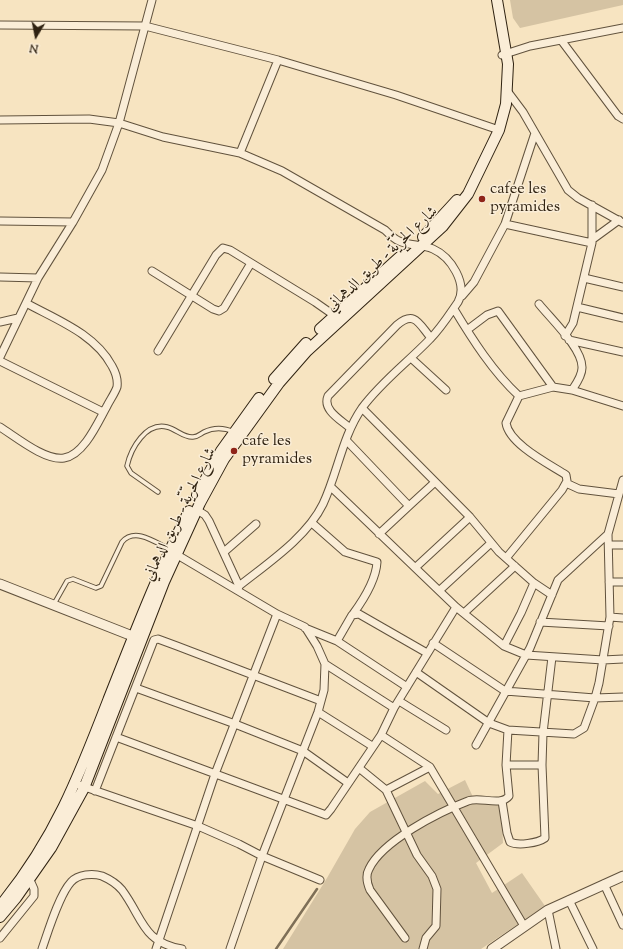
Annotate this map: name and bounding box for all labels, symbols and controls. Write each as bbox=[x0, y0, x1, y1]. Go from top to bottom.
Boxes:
north arrow bbox=[16, 16, 56, 56]
text: N bbox=[28, 39, 40, 56]
place label: cafee les pyramides bbox=[490, 180, 560, 218]
marker: cafee les pyramides bbox=[477, 194, 487, 204]
street label: شارع الحرّيّة - طريق الدهماني bbox=[323, 203, 443, 317]
place label: cafe les pyramides bbox=[242, 432, 312, 470]
street label: شارع الحرّيّة - طريق الدهماني bbox=[140, 445, 222, 585]
marker: cafe les pyramides bbox=[229, 446, 239, 456]

